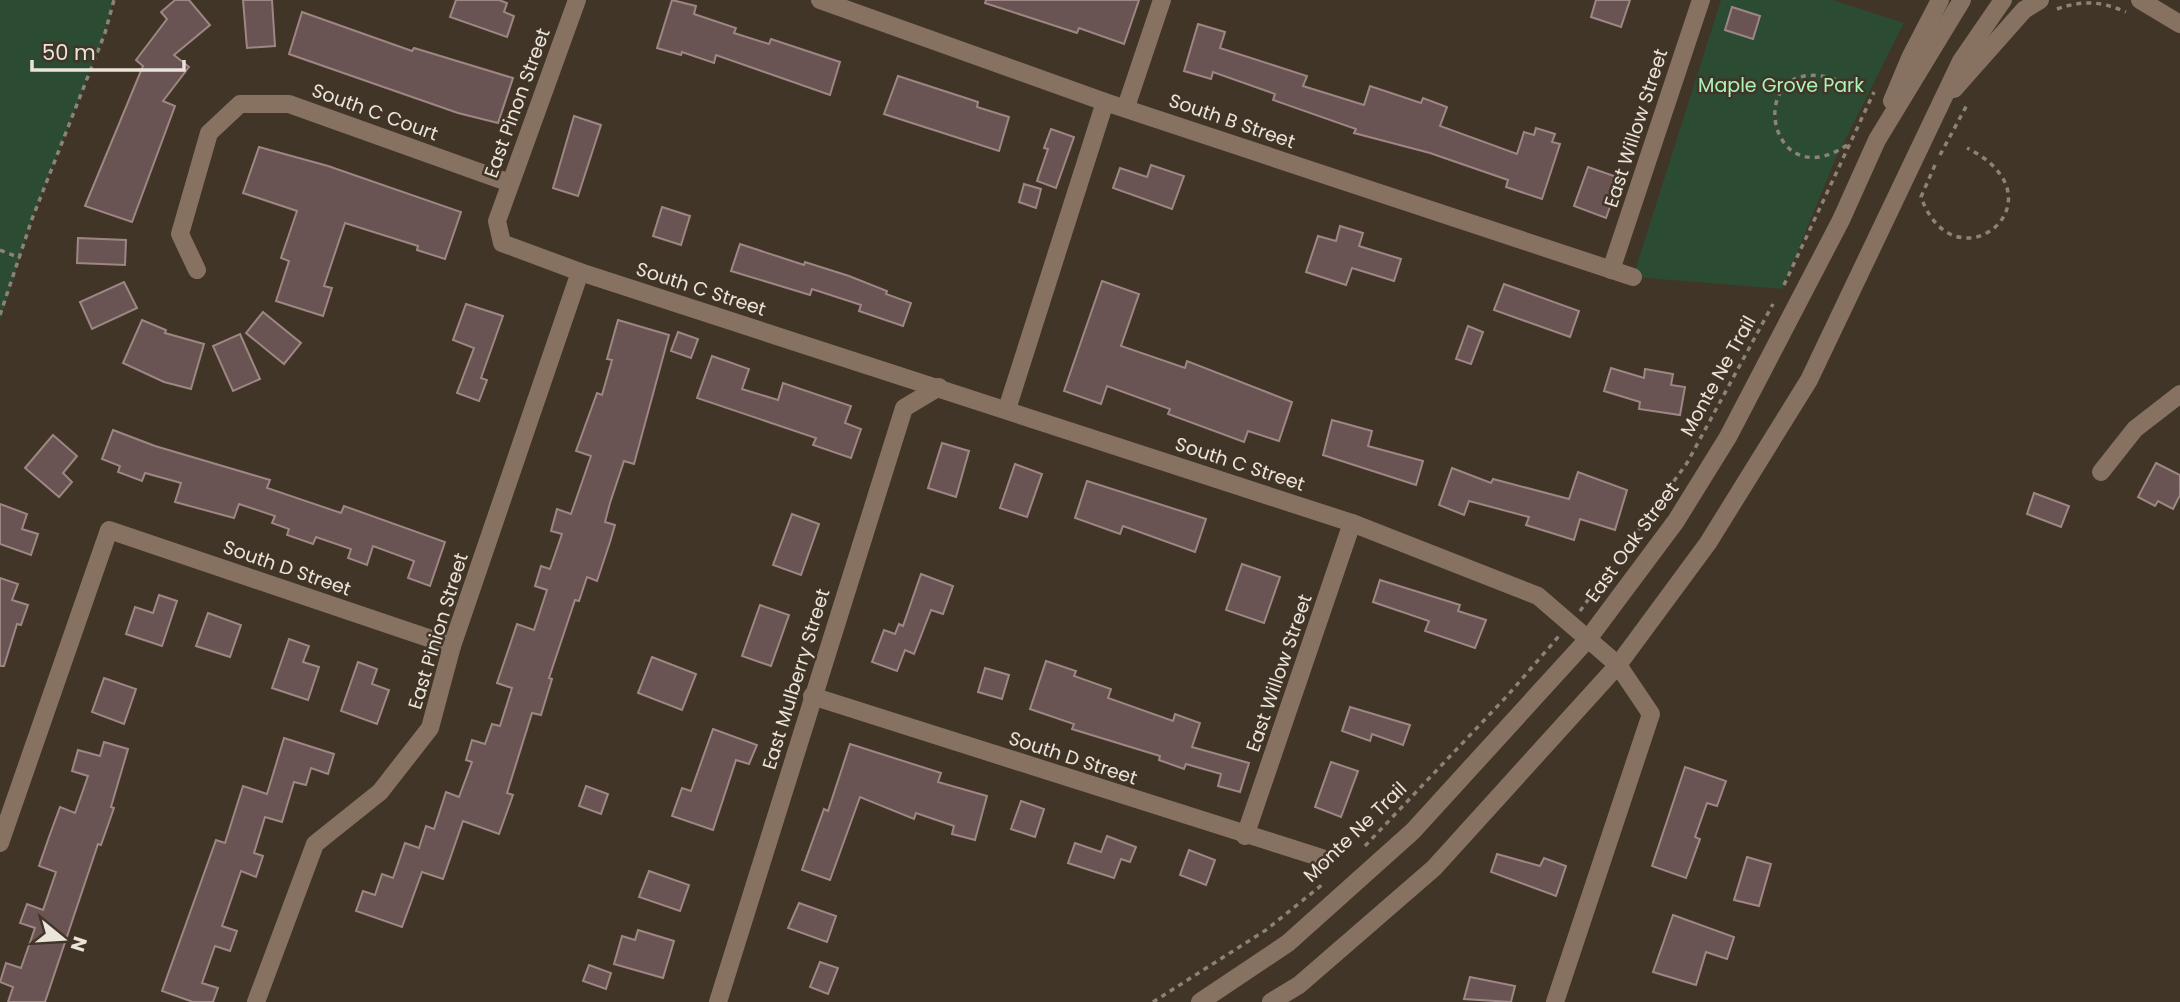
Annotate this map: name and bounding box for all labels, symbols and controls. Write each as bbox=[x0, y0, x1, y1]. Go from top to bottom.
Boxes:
street label: East Pinon Street bbox=[477, 24, 557, 182]
scale bar bbox=[32, 28, 184, 72]
text: 50 m bbox=[42, 38, 96, 67]
street label: East Willow Street bbox=[1598, 45, 1674, 211]
park label: Maple Grove Park bbox=[1698, 72, 1864, 99]
street label: South C Court bbox=[308, 77, 442, 147]
street label: South B Street bbox=[1165, 87, 1299, 155]
street label: South C Street bbox=[633, 255, 769, 323]
street label: Monte Ne Trail bbox=[1674, 311, 1762, 441]
street label: South C Street bbox=[1172, 430, 1308, 498]
street label: East Oak Street bbox=[1579, 476, 1685, 608]
street label: South D Street bbox=[219, 533, 355, 603]
street label: East Pinion Street bbox=[401, 550, 475, 712]
street label: East Mulberry Street bbox=[756, 585, 836, 773]
street label: East Willow Street bbox=[1239, 590, 1319, 756]
street label: South D Street bbox=[1005, 724, 1141, 792]
street label: Monte Ne Trail bbox=[1297, 776, 1413, 888]
north arrow bbox=[28, 904, 98, 974]
text: N bbox=[64, 933, 94, 955]

